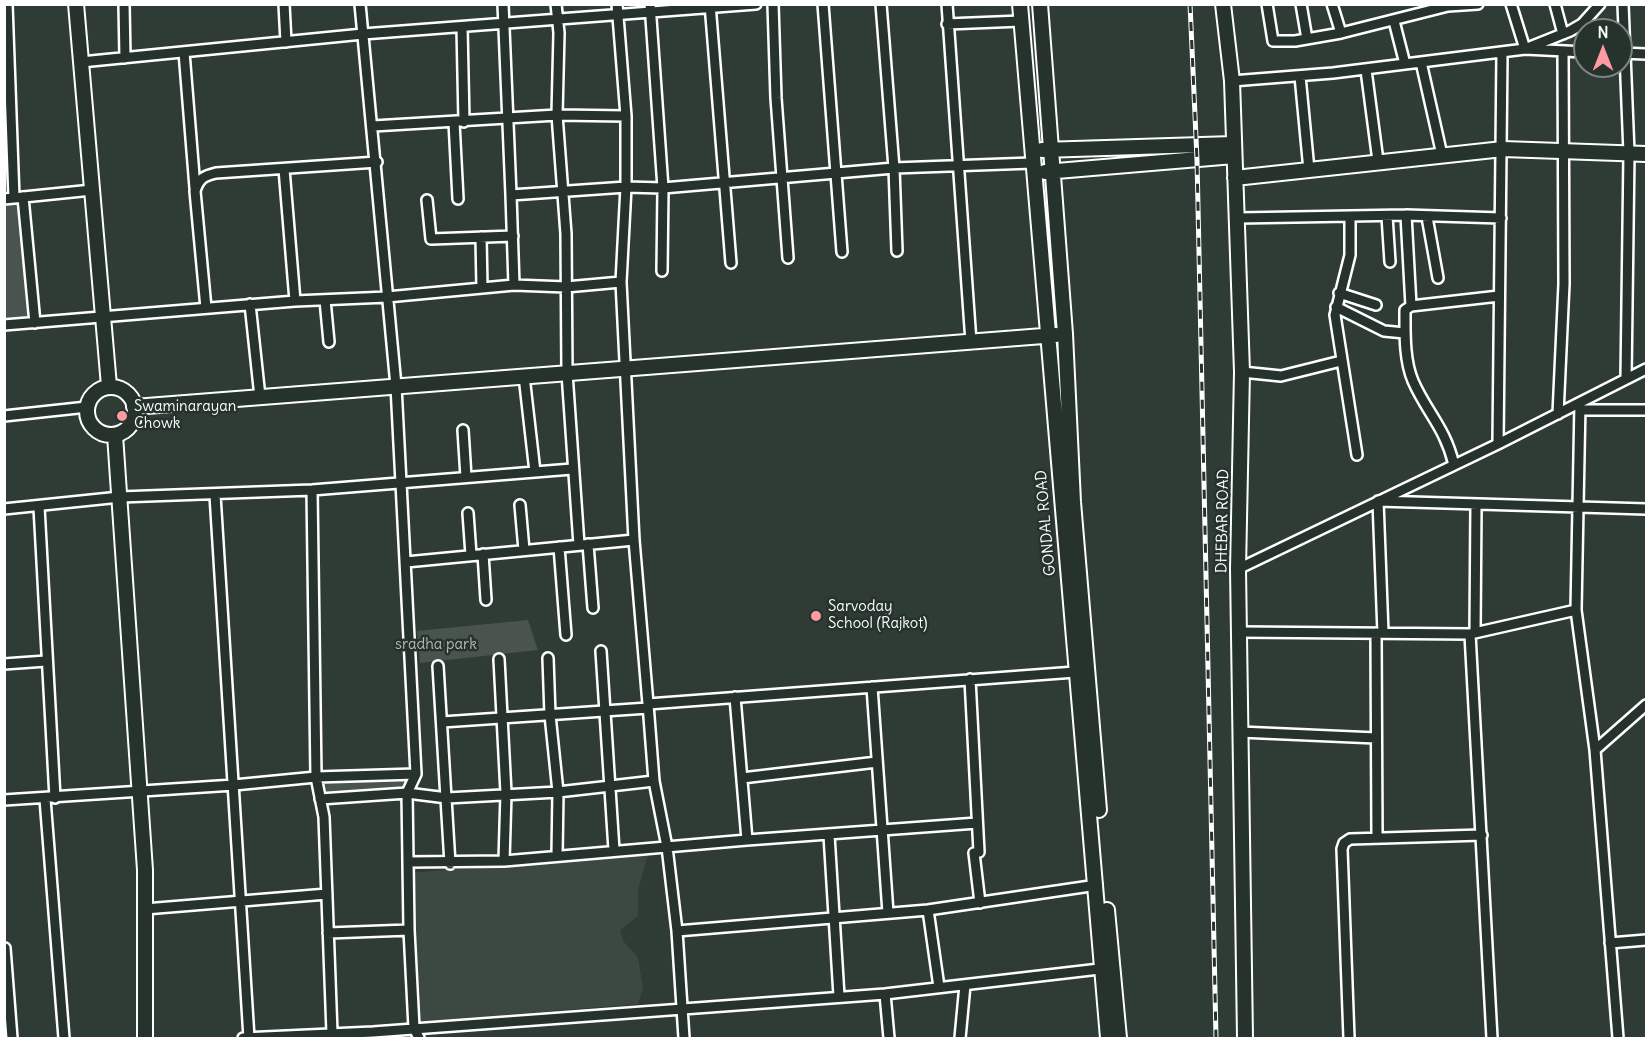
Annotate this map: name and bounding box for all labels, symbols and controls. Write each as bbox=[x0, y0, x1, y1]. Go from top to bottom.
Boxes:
north arrow bbox=[1573, 18, 1633, 78]
text: N bbox=[1597, 22, 1609, 42]
place label: Swaminarayan Chowk bbox=[134, 398, 237, 433]
marker: Swaminarayan Chowk bbox=[115, 409, 129, 423]
street label: GONDAL ROAD bbox=[1032, 469, 1060, 577]
street label: DHEBAR ROAD bbox=[1213, 469, 1233, 573]
place label: Sarvoday School (Rajkot) bbox=[828, 598, 928, 633]
marker: Sarvoday School (Rajkot) bbox=[809, 609, 823, 623]
park label: sradha park bbox=[395, 636, 477, 654]

